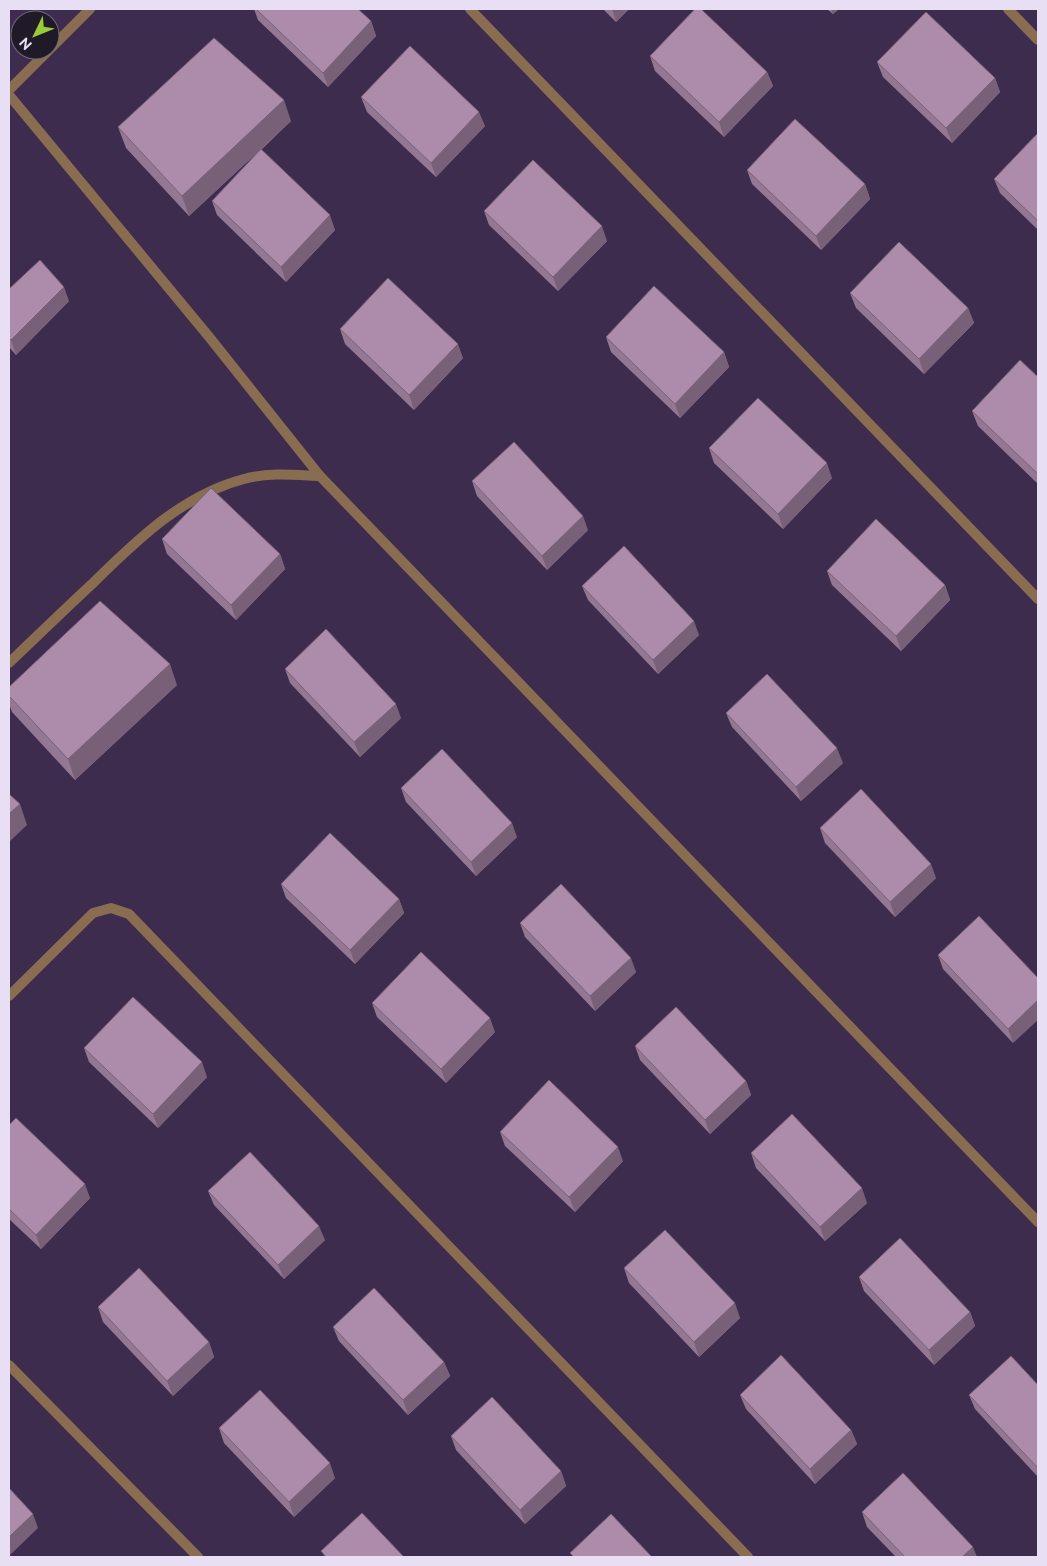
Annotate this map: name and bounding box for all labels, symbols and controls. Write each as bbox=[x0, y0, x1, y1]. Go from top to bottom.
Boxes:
north arrow bbox=[10, 10, 60, 60]
text: N bbox=[16, 35, 35, 53]

